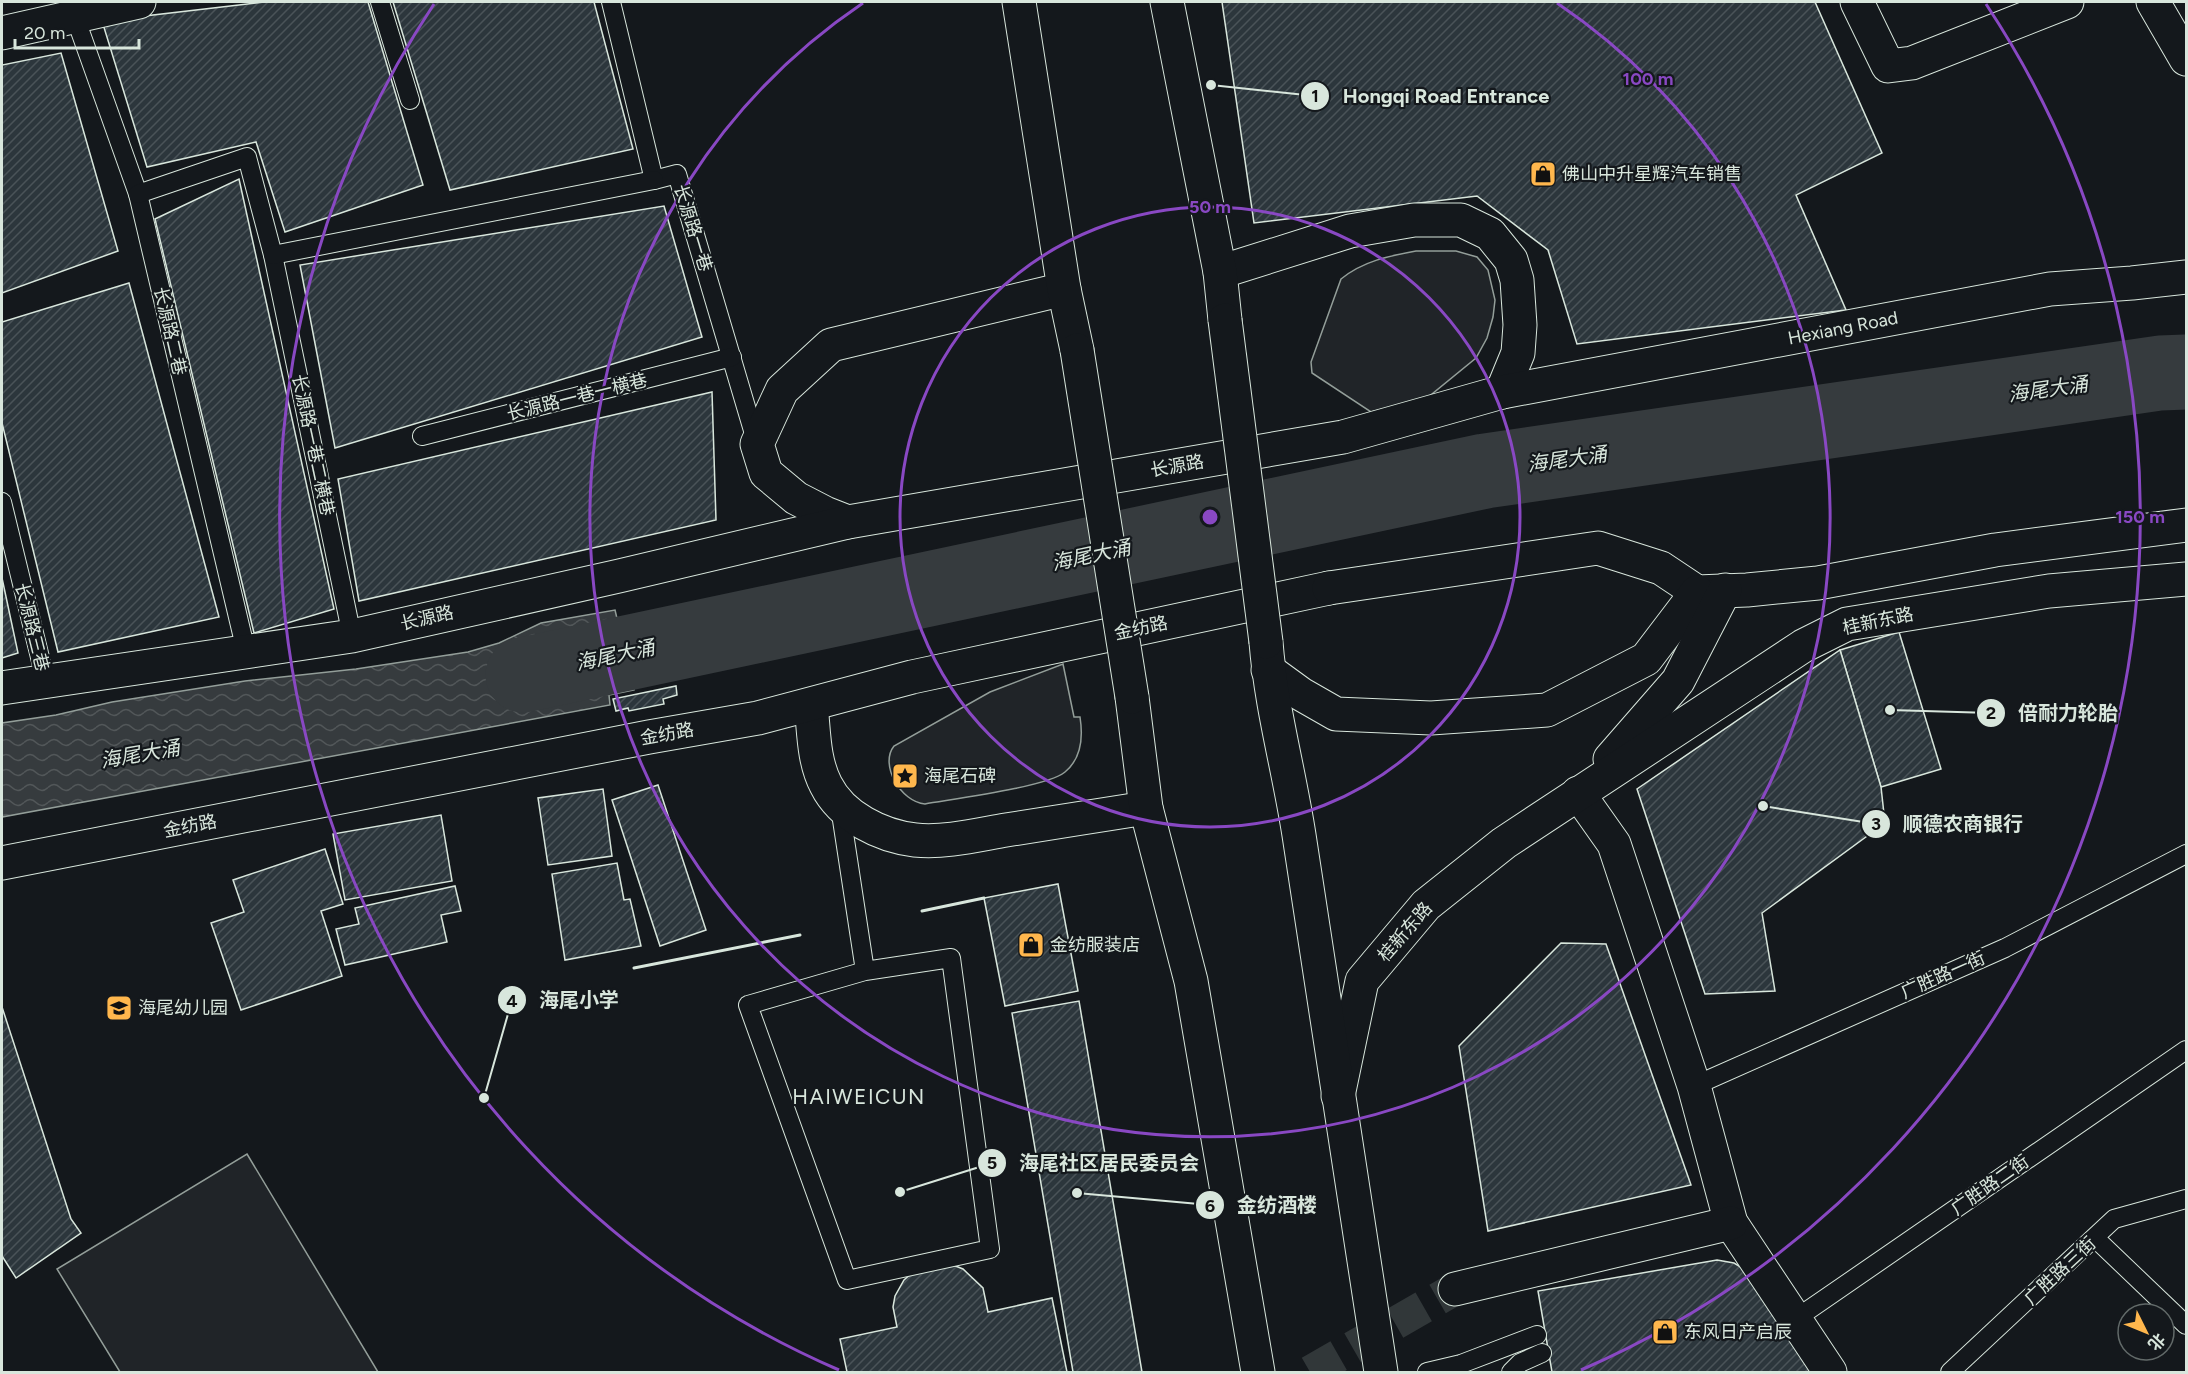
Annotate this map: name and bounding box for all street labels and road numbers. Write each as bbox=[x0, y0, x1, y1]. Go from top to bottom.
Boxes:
street label: 长源路一巷 bbox=[669, 182, 717, 274]
street label: 长源路二巷 bbox=[149, 285, 191, 377]
street label: Hexiang Road bbox=[1786, 307, 1900, 349]
street label: 长源路一巷一横巷 bbox=[504, 369, 650, 425]
street label: 长源路一巷二横巷 bbox=[287, 372, 339, 518]
street label: 长源路 bbox=[1149, 450, 1205, 482]
street label: 长源路三巷 bbox=[10, 581, 54, 673]
street label: 长源路 bbox=[398, 601, 456, 635]
street label: 桂新东路 bbox=[1840, 603, 1916, 639]
street label: 金纺路 bbox=[1112, 612, 1170, 644]
street label: 金纺路 bbox=[639, 718, 695, 750]
street label: 金纺路 bbox=[161, 810, 219, 842]
street label: 桂新东路 bbox=[1373, 898, 1437, 966]
street label: 广胜路一街 bbox=[1897, 947, 1989, 1003]
street label: 广胜路二街 bbox=[1947, 1150, 2033, 1220]
street label: 广胜路三街 bbox=[2020, 1232, 2100, 1310]

